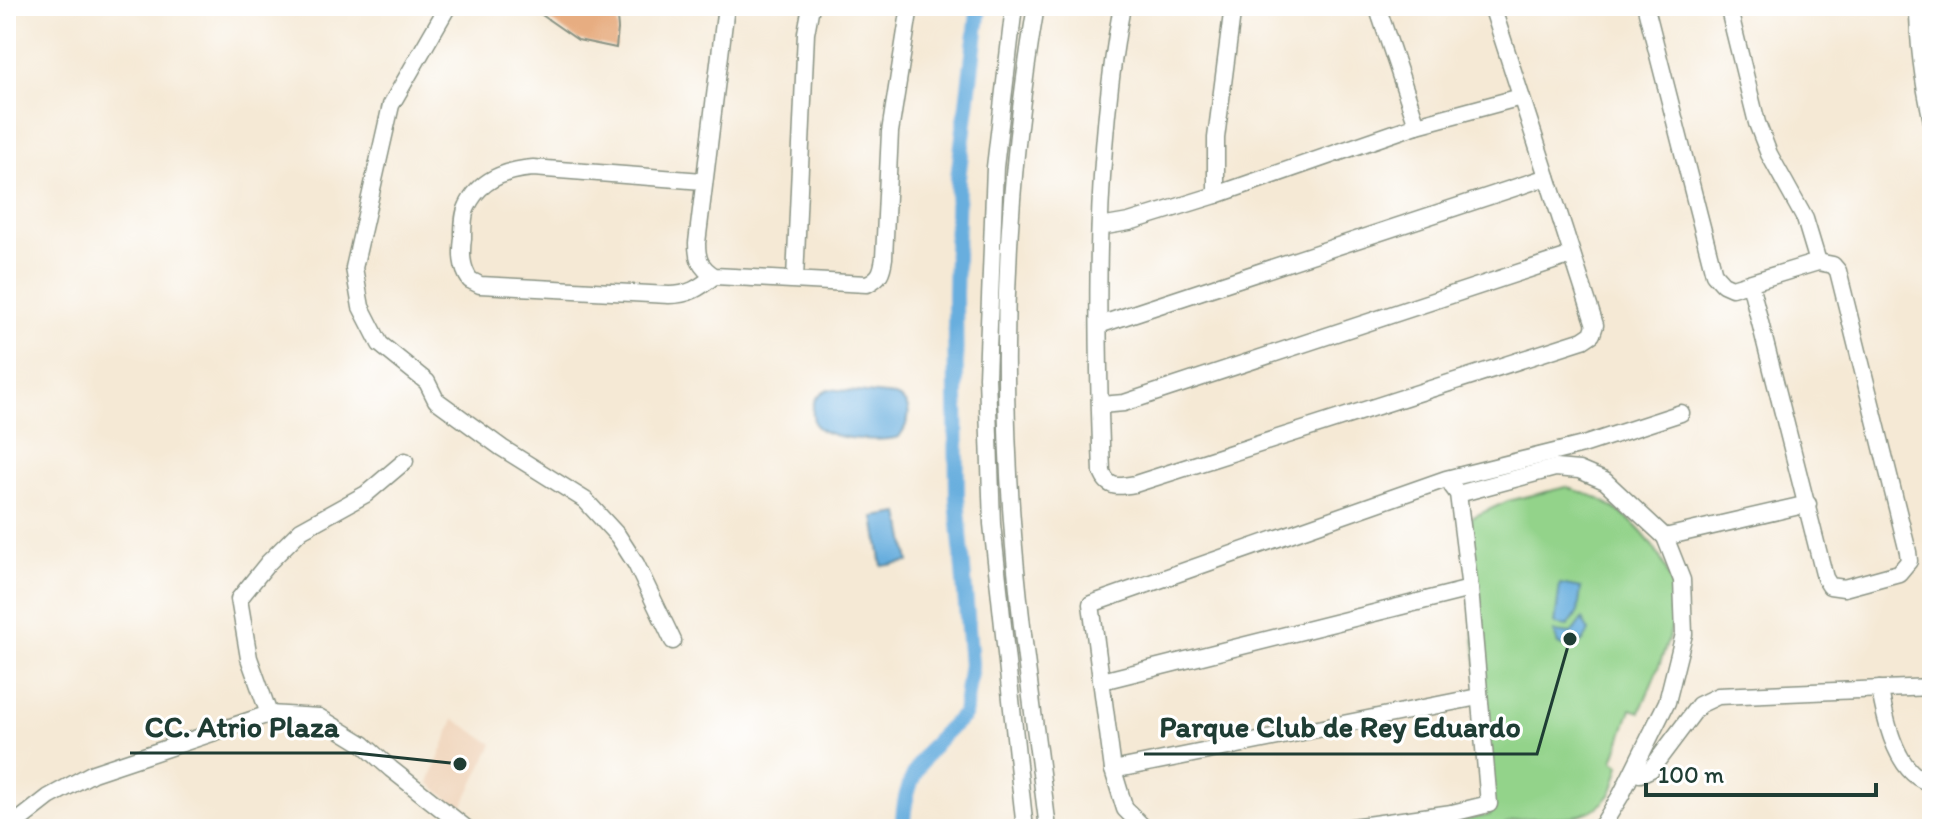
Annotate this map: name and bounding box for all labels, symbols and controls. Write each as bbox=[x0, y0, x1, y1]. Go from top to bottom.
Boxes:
callout: CC. Atrio Plaza bbox=[130, 699, 355, 753]
callout: Parque Club de Rey Eduardo bbox=[1144, 700, 1537, 754]
text: CC. Atrio Plaza bbox=[145, 708, 340, 745]
text: Parque Club de Rey Eduardo bbox=[1159, 708, 1521, 745]
scale bar bbox=[1646, 747, 1876, 797]
text: 100 m bbox=[1658, 760, 1724, 789]

